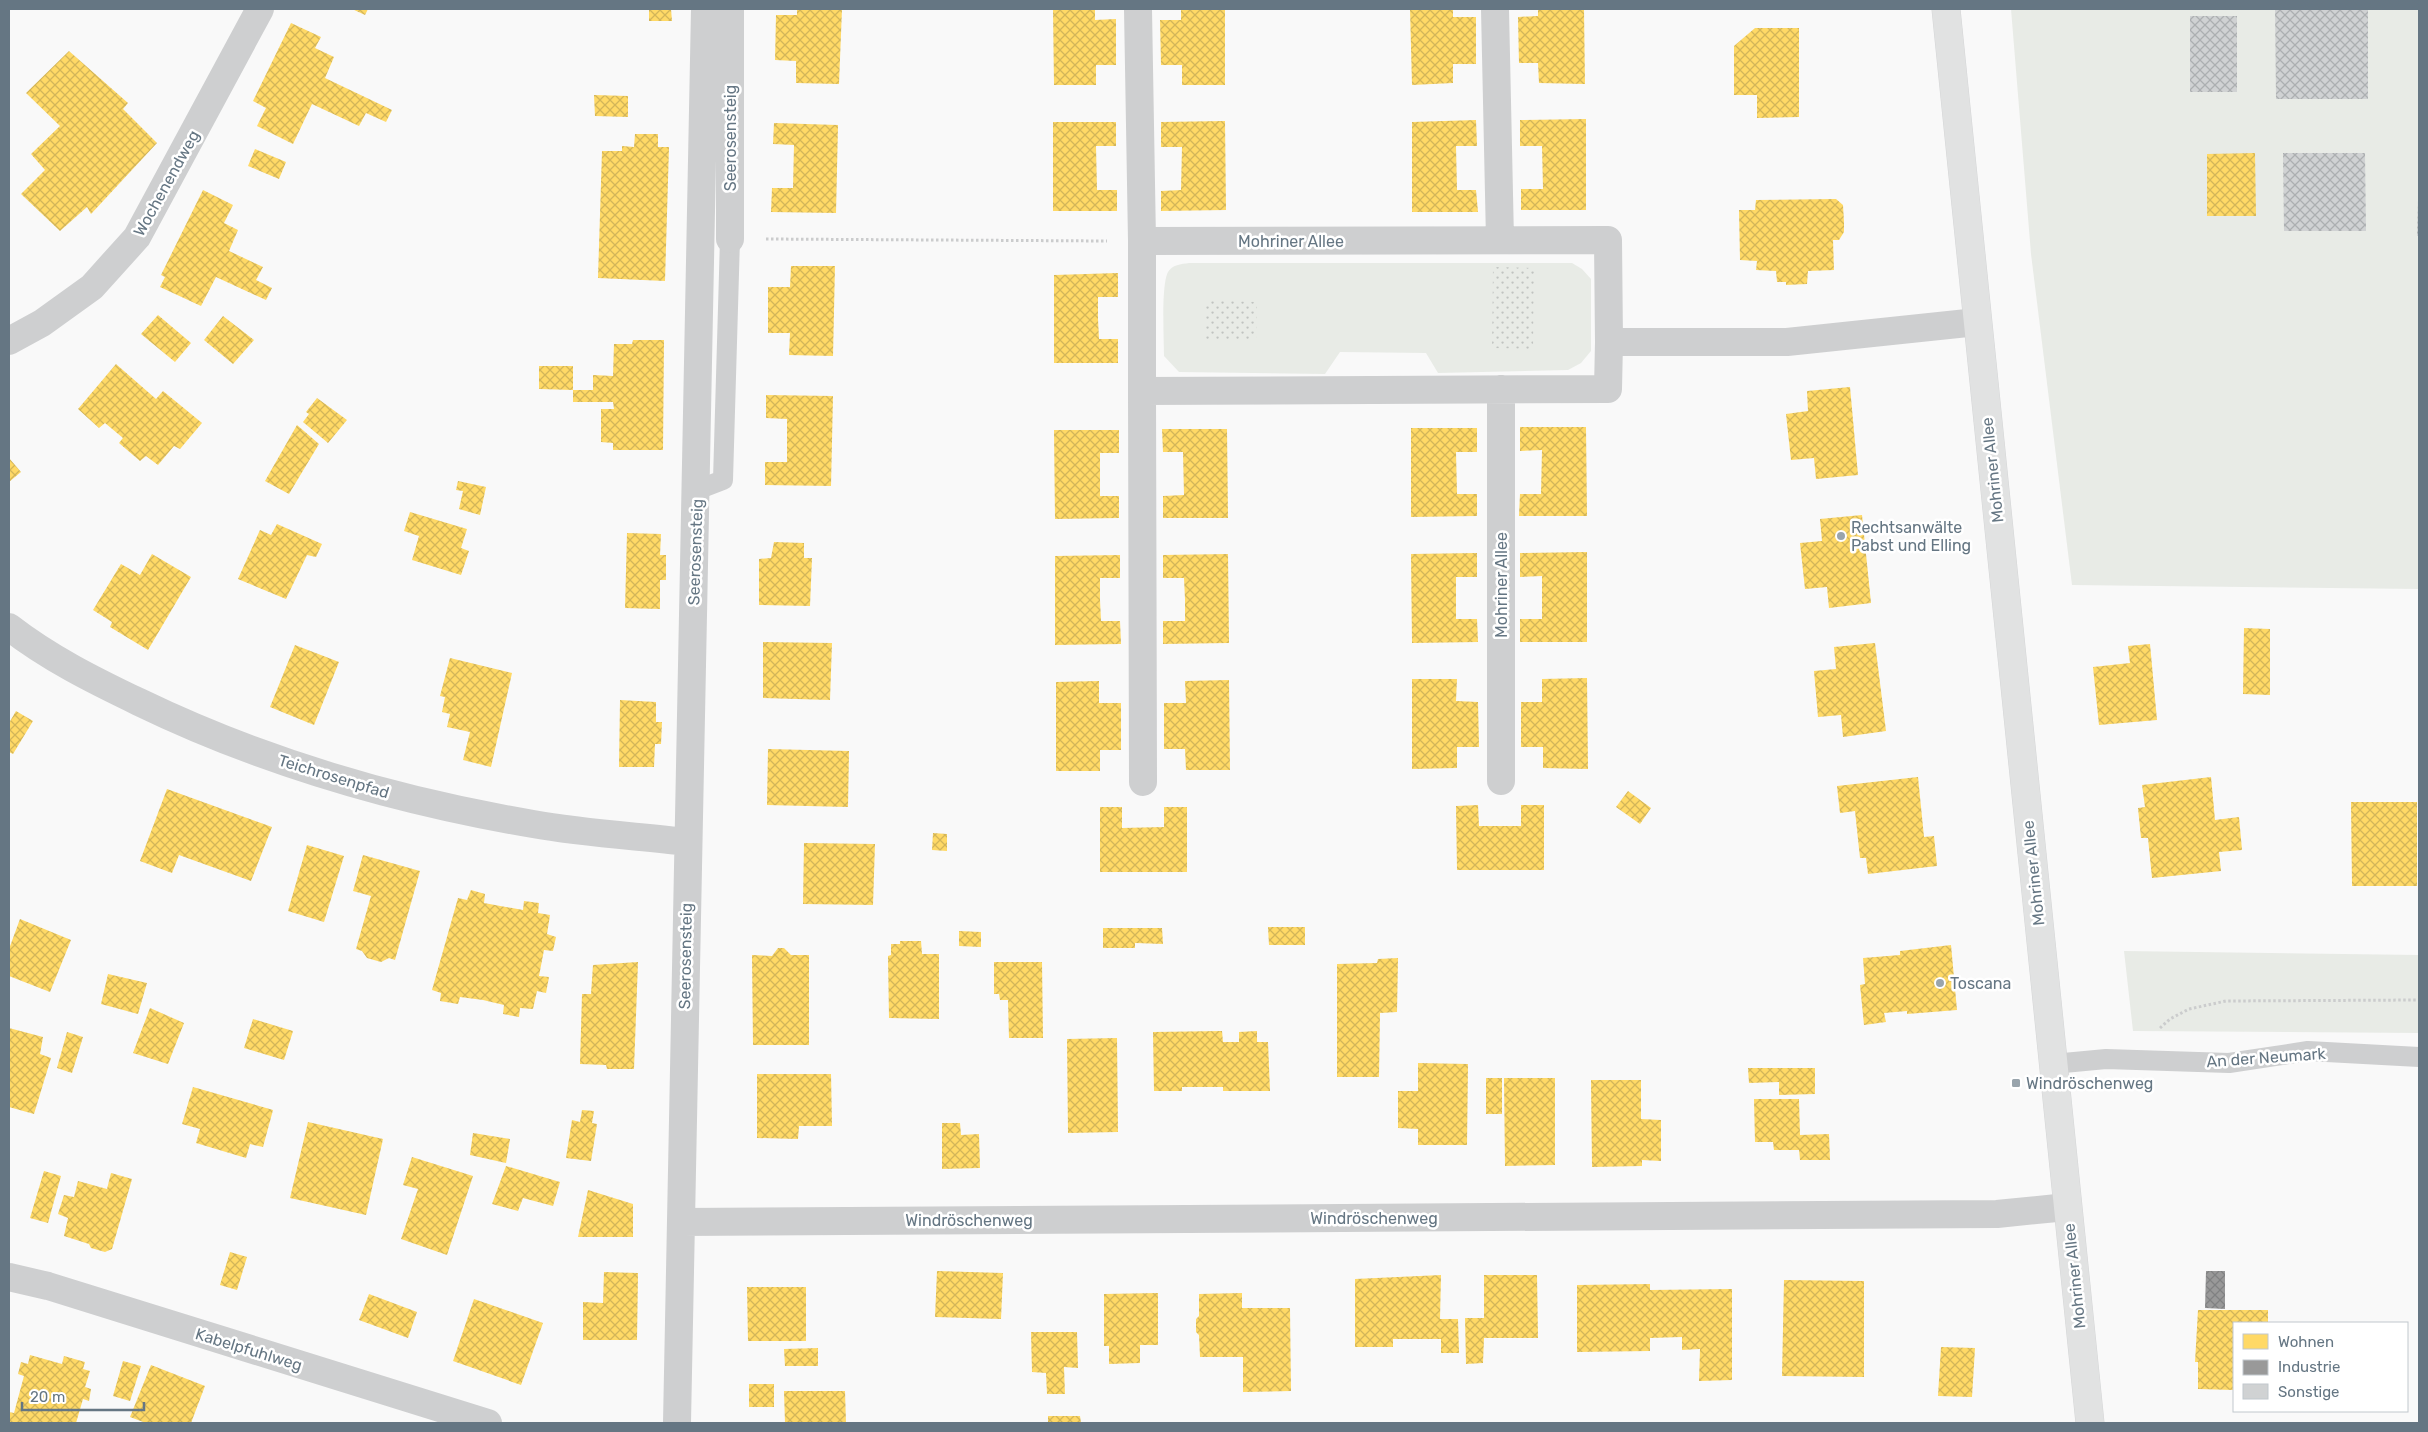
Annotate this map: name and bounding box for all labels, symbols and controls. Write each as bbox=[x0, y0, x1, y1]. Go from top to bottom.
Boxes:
street label: Seerosensteig bbox=[721, 85, 740, 191]
street label: Wochenendweg bbox=[129, 127, 203, 240]
street label: Mohriner Allee bbox=[1238, 232, 1344, 251]
street label: Mohriner Allee bbox=[1978, 416, 2007, 524]
street label: Seerosensteig bbox=[684, 498, 707, 606]
place label: Rechtsanwälte Pabst und Elling bbox=[1851, 518, 1971, 555]
marker: Rechtsanwälte Pabst und Elling bbox=[1835, 530, 1847, 542]
street label: Mohriner Allee bbox=[1492, 532, 1511, 638]
street label: Teichrosenpfad bbox=[276, 751, 392, 802]
street label: Mohriner Allee bbox=[2019, 819, 2048, 927]
street label: Seerosensteig bbox=[675, 903, 696, 1009]
place label: Toscana bbox=[1950, 974, 2011, 993]
marker: Toscana bbox=[1934, 977, 1946, 989]
street label: An der Neumark bbox=[2206, 1044, 2327, 1071]
place label: Windröschenweg bbox=[2026, 1074, 2153, 1093]
marker: Windröschenweg bbox=[2010, 1077, 2022, 1089]
street label: Windröschenweg bbox=[1310, 1209, 1438, 1228]
street label: Windröschenweg bbox=[905, 1211, 1033, 1230]
street label: Mohriner Allee bbox=[2060, 1222, 2089, 1330]
legend bbox=[2233, 1322, 2408, 1412]
street label: Kabelpfuhlweg bbox=[193, 1324, 305, 1375]
text: Wohnen bbox=[2278, 1333, 2334, 1351]
text: Industrie bbox=[2278, 1358, 2340, 1376]
scale bar bbox=[22, 1380, 145, 1412]
text: Sonstige bbox=[2278, 1383, 2340, 1401]
text: 20 m bbox=[30, 1388, 65, 1406]

